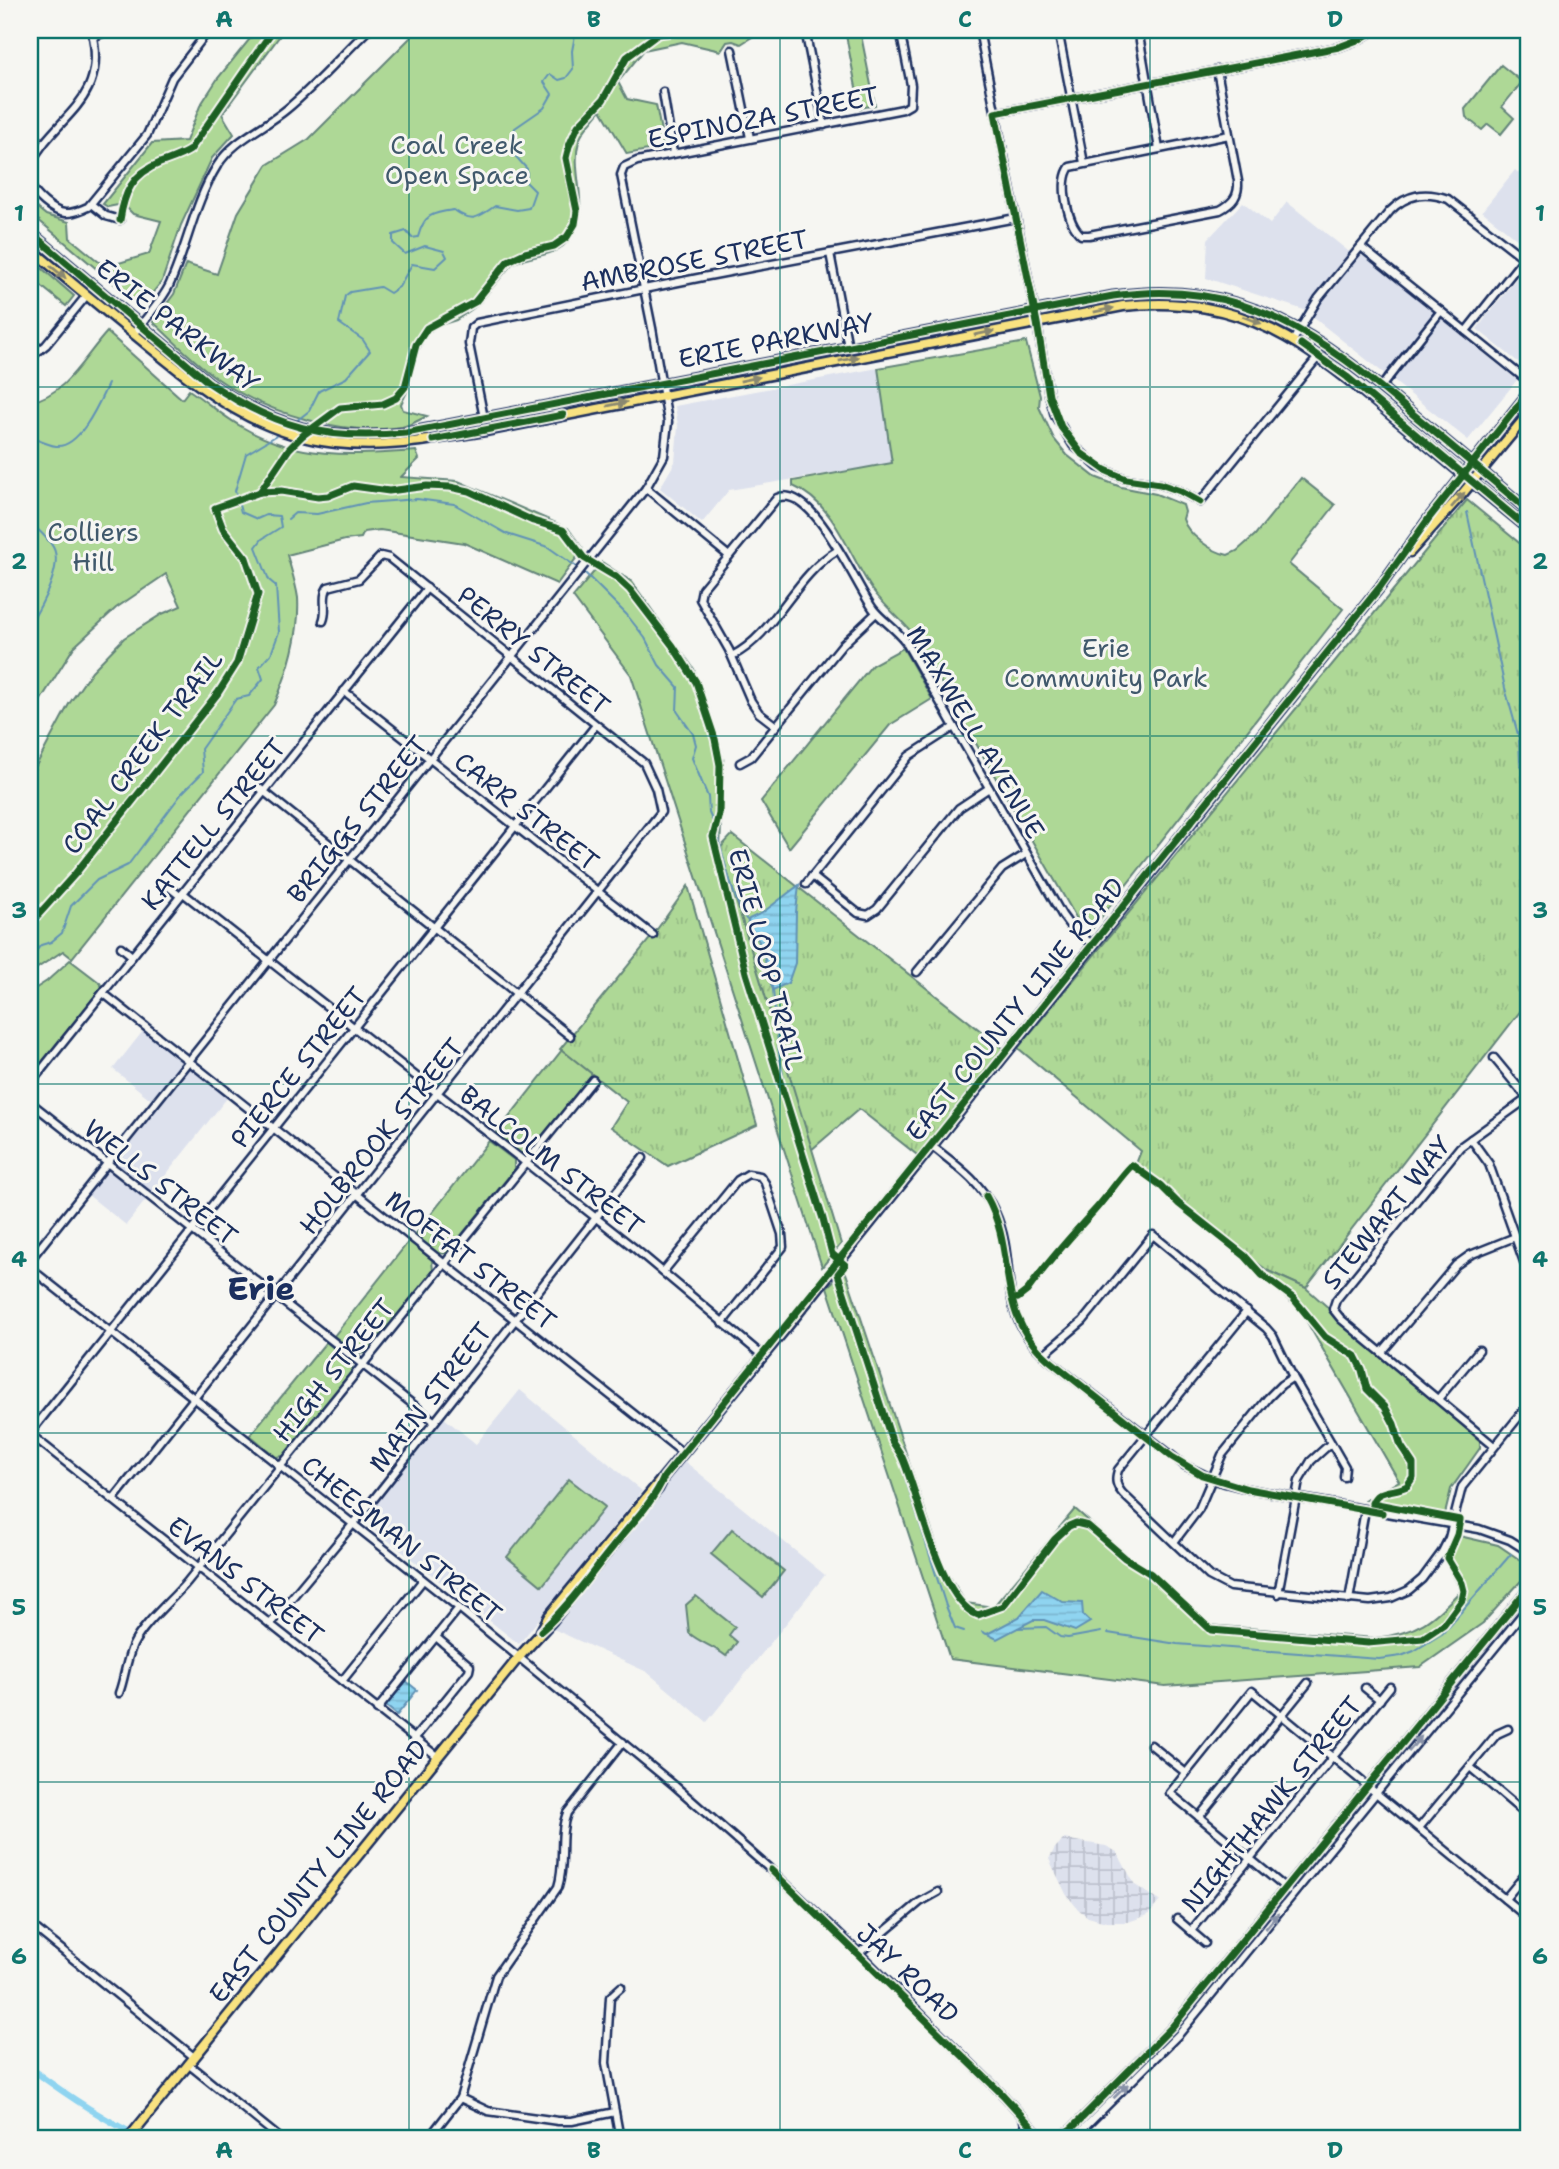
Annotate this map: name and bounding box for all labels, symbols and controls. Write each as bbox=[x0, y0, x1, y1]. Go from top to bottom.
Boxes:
text: A bbox=[215, 4, 233, 34]
text: B bbox=[587, 4, 601, 34]
text: C bbox=[958, 4, 972, 34]
text: D bbox=[1327, 4, 1343, 34]
street label: ESPINOZA STREET bbox=[645, 77, 881, 157]
park label: Coal Creek Open Space bbox=[385, 127, 529, 192]
text: 1 bbox=[14, 198, 24, 228]
text: 1 bbox=[1535, 198, 1545, 228]
street label: AMBROSE STREET bbox=[577, 221, 811, 299]
street label: ERIE PARKWAY bbox=[89, 250, 267, 400]
one-way arrow bbox=[49, 264, 67, 279]
street label: ERIE PARKWAY bbox=[675, 304, 877, 376]
one-way arrow bbox=[1093, 304, 1115, 315]
one-way arrow bbox=[1241, 315, 1262, 326]
one-way arrow bbox=[973, 327, 995, 338]
one-way arrow bbox=[838, 354, 860, 365]
one-way arrow bbox=[739, 373, 761, 384]
one-way arrow bbox=[606, 398, 628, 409]
one-way arrow bbox=[1450, 492, 1465, 509]
park label: Colliers Hill bbox=[47, 514, 139, 579]
text: 2 bbox=[11, 546, 27, 576]
text: 2 bbox=[1532, 546, 1548, 576]
street label: PERRY STREET bbox=[450, 577, 618, 723]
street label: MAXWELL AVENUE bbox=[899, 619, 1053, 845]
park label: Erie Community Park bbox=[1004, 630, 1208, 695]
street label: COAL CREEK TRAIL bbox=[54, 643, 230, 861]
street label: BRIGGS STREET bbox=[279, 728, 435, 910]
street label: KATTELL STREET bbox=[133, 731, 293, 917]
street label: CARR STREET bbox=[447, 743, 607, 879]
street label: ERIE LOOP TRAIL bbox=[721, 844, 813, 1074]
street label: EAST COUNTY LINE ROAD bbox=[898, 870, 1132, 1148]
text: 3 bbox=[11, 895, 27, 925]
text: 3 bbox=[1532, 895, 1548, 925]
street label: PIERCE STREET bbox=[222, 979, 374, 1155]
street label: HOLBROOK STREET bbox=[291, 1030, 471, 1242]
street label: BALCOLM STREET bbox=[453, 1077, 651, 1243]
street label: WELLS STREET bbox=[77, 1111, 245, 1253]
street label: STEWART WAY bbox=[1313, 1128, 1459, 1296]
street label: MOFFAT STREET bbox=[378, 1182, 564, 1338]
text: 4 bbox=[11, 1244, 27, 1274]
text: 4 bbox=[1532, 1244, 1548, 1274]
district label: Erie bbox=[227, 1266, 295, 1311]
street label: HIGH STREET bbox=[264, 1291, 402, 1449]
street label: MAIN STREET bbox=[360, 1315, 500, 1479]
street label: CHEESMAN STREET bbox=[295, 1447, 509, 1631]
street label: EVANS STREET bbox=[161, 1508, 331, 1652]
text: 5 bbox=[12, 1592, 26, 1622]
text: 5 bbox=[1533, 1592, 1547, 1622]
street label: NIGHTHAWK STREET bbox=[1173, 1688, 1369, 1920]
street label: EAST COUNTY LINE ROAD bbox=[201, 1732, 435, 2010]
one-way arrow bbox=[1407, 1736, 1422, 1753]
one-way arrow bbox=[1264, 1912, 1279, 1930]
street label: JAY ROAD bbox=[849, 1915, 967, 2031]
text: 6 bbox=[11, 1941, 27, 1971]
text: 6 bbox=[1532, 1941, 1548, 1971]
one-way arrow bbox=[1113, 2083, 1130, 2100]
text: A bbox=[215, 2135, 233, 2165]
text: B bbox=[587, 2135, 601, 2165]
text: C bbox=[958, 2135, 972, 2165]
text: D bbox=[1327, 2135, 1343, 2165]

